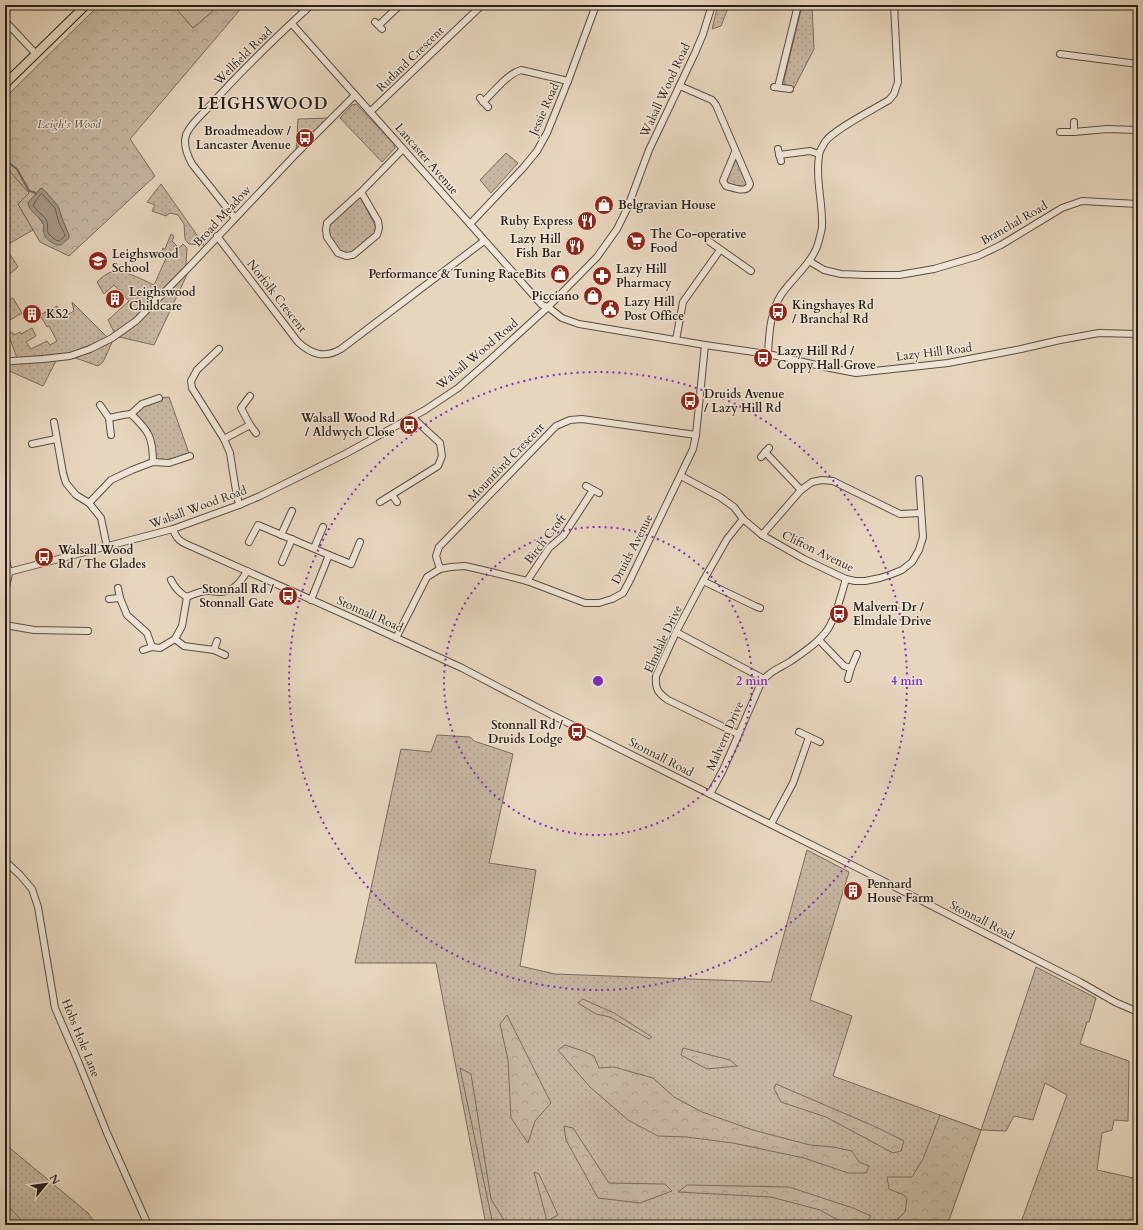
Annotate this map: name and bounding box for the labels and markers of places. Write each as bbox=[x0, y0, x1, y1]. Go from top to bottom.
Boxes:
place label: Broadmeadow / Lancaster Avenue bbox=[196, 123, 292, 153]
bus stop icon: Broadmeadow / Lancaster Avenue bbox=[294, 127, 316, 149]
shop icon: Belgravian House bbox=[593, 194, 615, 216]
place label: Belgravian House bbox=[618, 197, 716, 213]
restaurant icon: Ruby Express bbox=[576, 210, 598, 232]
place label: Ruby Express bbox=[500, 213, 573, 229]
place label: The Co-operative Food bbox=[650, 226, 746, 256]
supermarket icon: The Co-operative Food bbox=[625, 230, 647, 252]
place label: Lazy Hill Fish Bar bbox=[510, 231, 561, 261]
restaurant icon: Lazy Hill Fish Bar bbox=[564, 235, 586, 257]
place label: Leighswood School bbox=[112, 246, 179, 276]
school or university icon: Leighswood School bbox=[87, 250, 109, 272]
place label: Lazy Hill Pharmacy bbox=[616, 261, 672, 291]
shop icon: Performance & Tuning RaceBits bbox=[549, 263, 571, 285]
pharmacy icon: Lazy Hill Pharmacy bbox=[591, 265, 613, 287]
place label: Performance & Tuning RaceBits bbox=[368, 266, 546, 282]
place label: Leighswood Childcare bbox=[129, 284, 196, 314]
shop icon: Picciano bbox=[582, 285, 604, 307]
building icon: Leighswood Childcare bbox=[104, 288, 126, 310]
place label: Picciano bbox=[531, 288, 579, 304]
place label: Lazy Hill Post Office bbox=[624, 294, 684, 324]
place label: Kingshayes Rd / Branchal Rd bbox=[792, 297, 874, 327]
public building icon: Lazy Hill Post Office bbox=[599, 298, 621, 320]
bus stop icon: Kingshayes Rd / Branchal Rd bbox=[767, 301, 789, 323]
building icon: KS2 bbox=[21, 303, 43, 325]
place label: KS2 bbox=[46, 306, 68, 322]
place label: Lazy Hill Rd / Coppy Hall Grove bbox=[777, 343, 876, 373]
bus stop icon: Lazy Hill Rd / Coppy Hall Grove bbox=[752, 347, 774, 369]
place label: Druids Avenue / Lazy Hill Rd bbox=[704, 386, 785, 416]
bus stop icon: Druids Avenue / Lazy Hill Rd bbox=[679, 390, 701, 412]
place label: Walsall Wood Rd / Aldwych Close bbox=[300, 410, 395, 440]
bus stop icon: Walsall Wood Rd / Aldwych Close bbox=[398, 414, 420, 436]
place label: Walsall Wood Rd / The Glades bbox=[57, 542, 146, 572]
bus stop icon: Walsall Wood Rd / The Glades bbox=[33, 546, 55, 568]
place label: Stonnall Rd / Stonnall Gate bbox=[200, 581, 275, 611]
bus stop icon: Stonnall Rd / Stonnall Gate bbox=[277, 585, 299, 607]
place label: Malvern Dr / Elmdale Drive bbox=[853, 599, 931, 629]
bus stop icon: Malvern Dr / Elmdale Drive bbox=[828, 603, 850, 625]
centre of rings bbox=[591, 674, 605, 688]
place label: Stonnall Rd / Druids Lodge bbox=[488, 717, 564, 747]
bus stop icon: Stonnall Rd / Druids Lodge bbox=[566, 721, 588, 743]
place label: Pennard House Farm bbox=[867, 876, 935, 906]
building icon: Pennard House Farm bbox=[842, 880, 864, 902]

